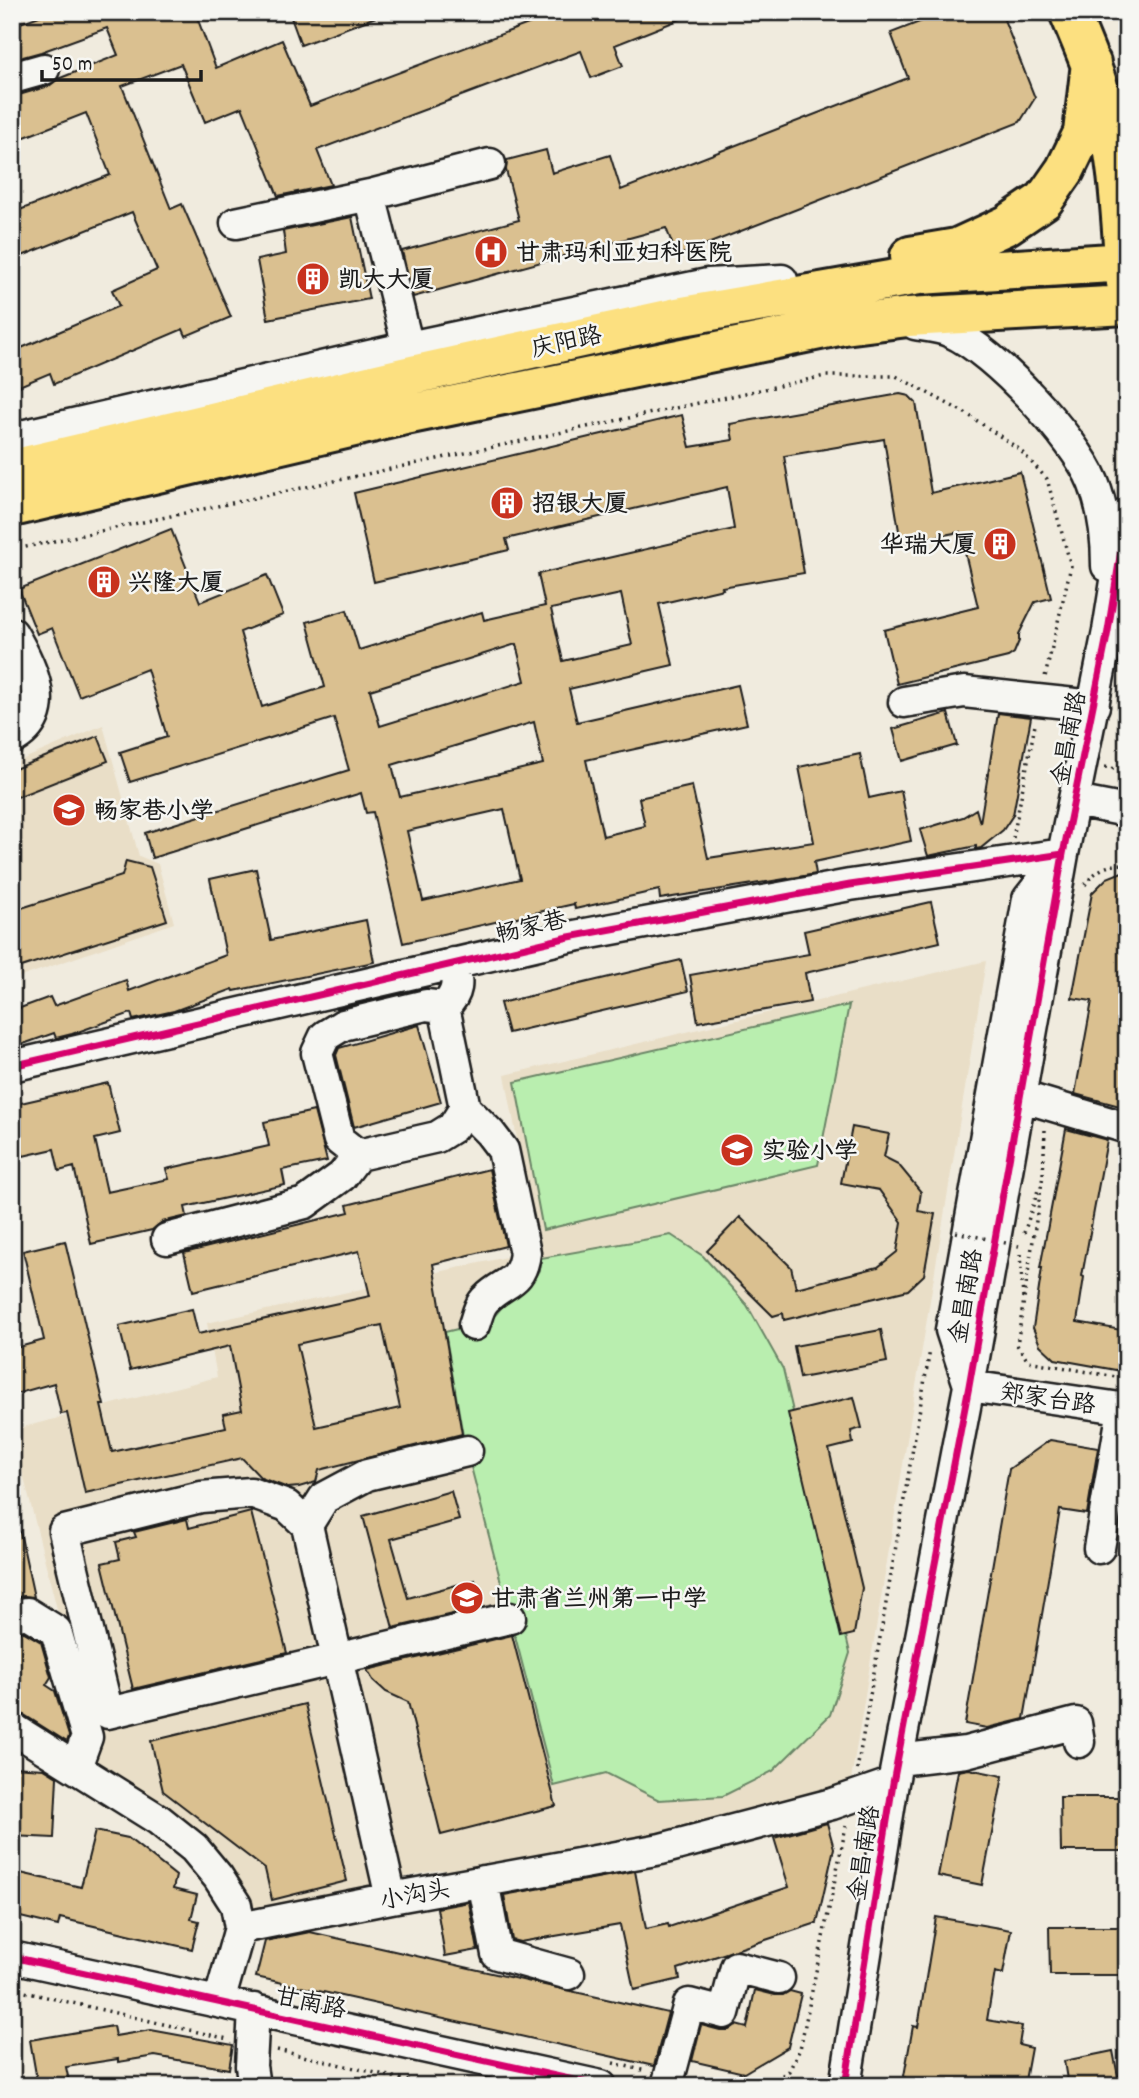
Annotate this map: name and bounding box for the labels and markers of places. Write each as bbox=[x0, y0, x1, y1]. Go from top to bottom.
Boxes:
hospital icon: 甘肃玛利亚妇科医院 bbox=[472, 233, 510, 271]
place label: 甘肃玛利亚妇科医院 bbox=[516, 238, 732, 272]
building icon: 凯大大厦 bbox=[294, 260, 332, 298]
place label: 凯大大厦 bbox=[338, 265, 434, 299]
building icon: 招银大厦 bbox=[488, 484, 526, 522]
place label: 招银大厦 bbox=[532, 489, 628, 523]
building icon: 华瑞大厦 bbox=[981, 525, 1019, 563]
place label: 华瑞大厦 bbox=[880, 530, 976, 564]
building icon: 兴隆大厦 bbox=[85, 563, 123, 601]
place label: 兴隆大厦 bbox=[128, 568, 224, 602]
school or university icon: 畅家巷小学 bbox=[50, 791, 88, 829]
place label: 畅家巷小学 bbox=[94, 796, 214, 830]
school or university icon: 实验小学 bbox=[718, 1131, 756, 1169]
place label: 实验小学 bbox=[762, 1136, 858, 1170]
school or university icon: 甘肃省兰州第一中学 bbox=[448, 1579, 486, 1617]
place label: 甘肃省兰州第一中学 bbox=[491, 1584, 707, 1618]

